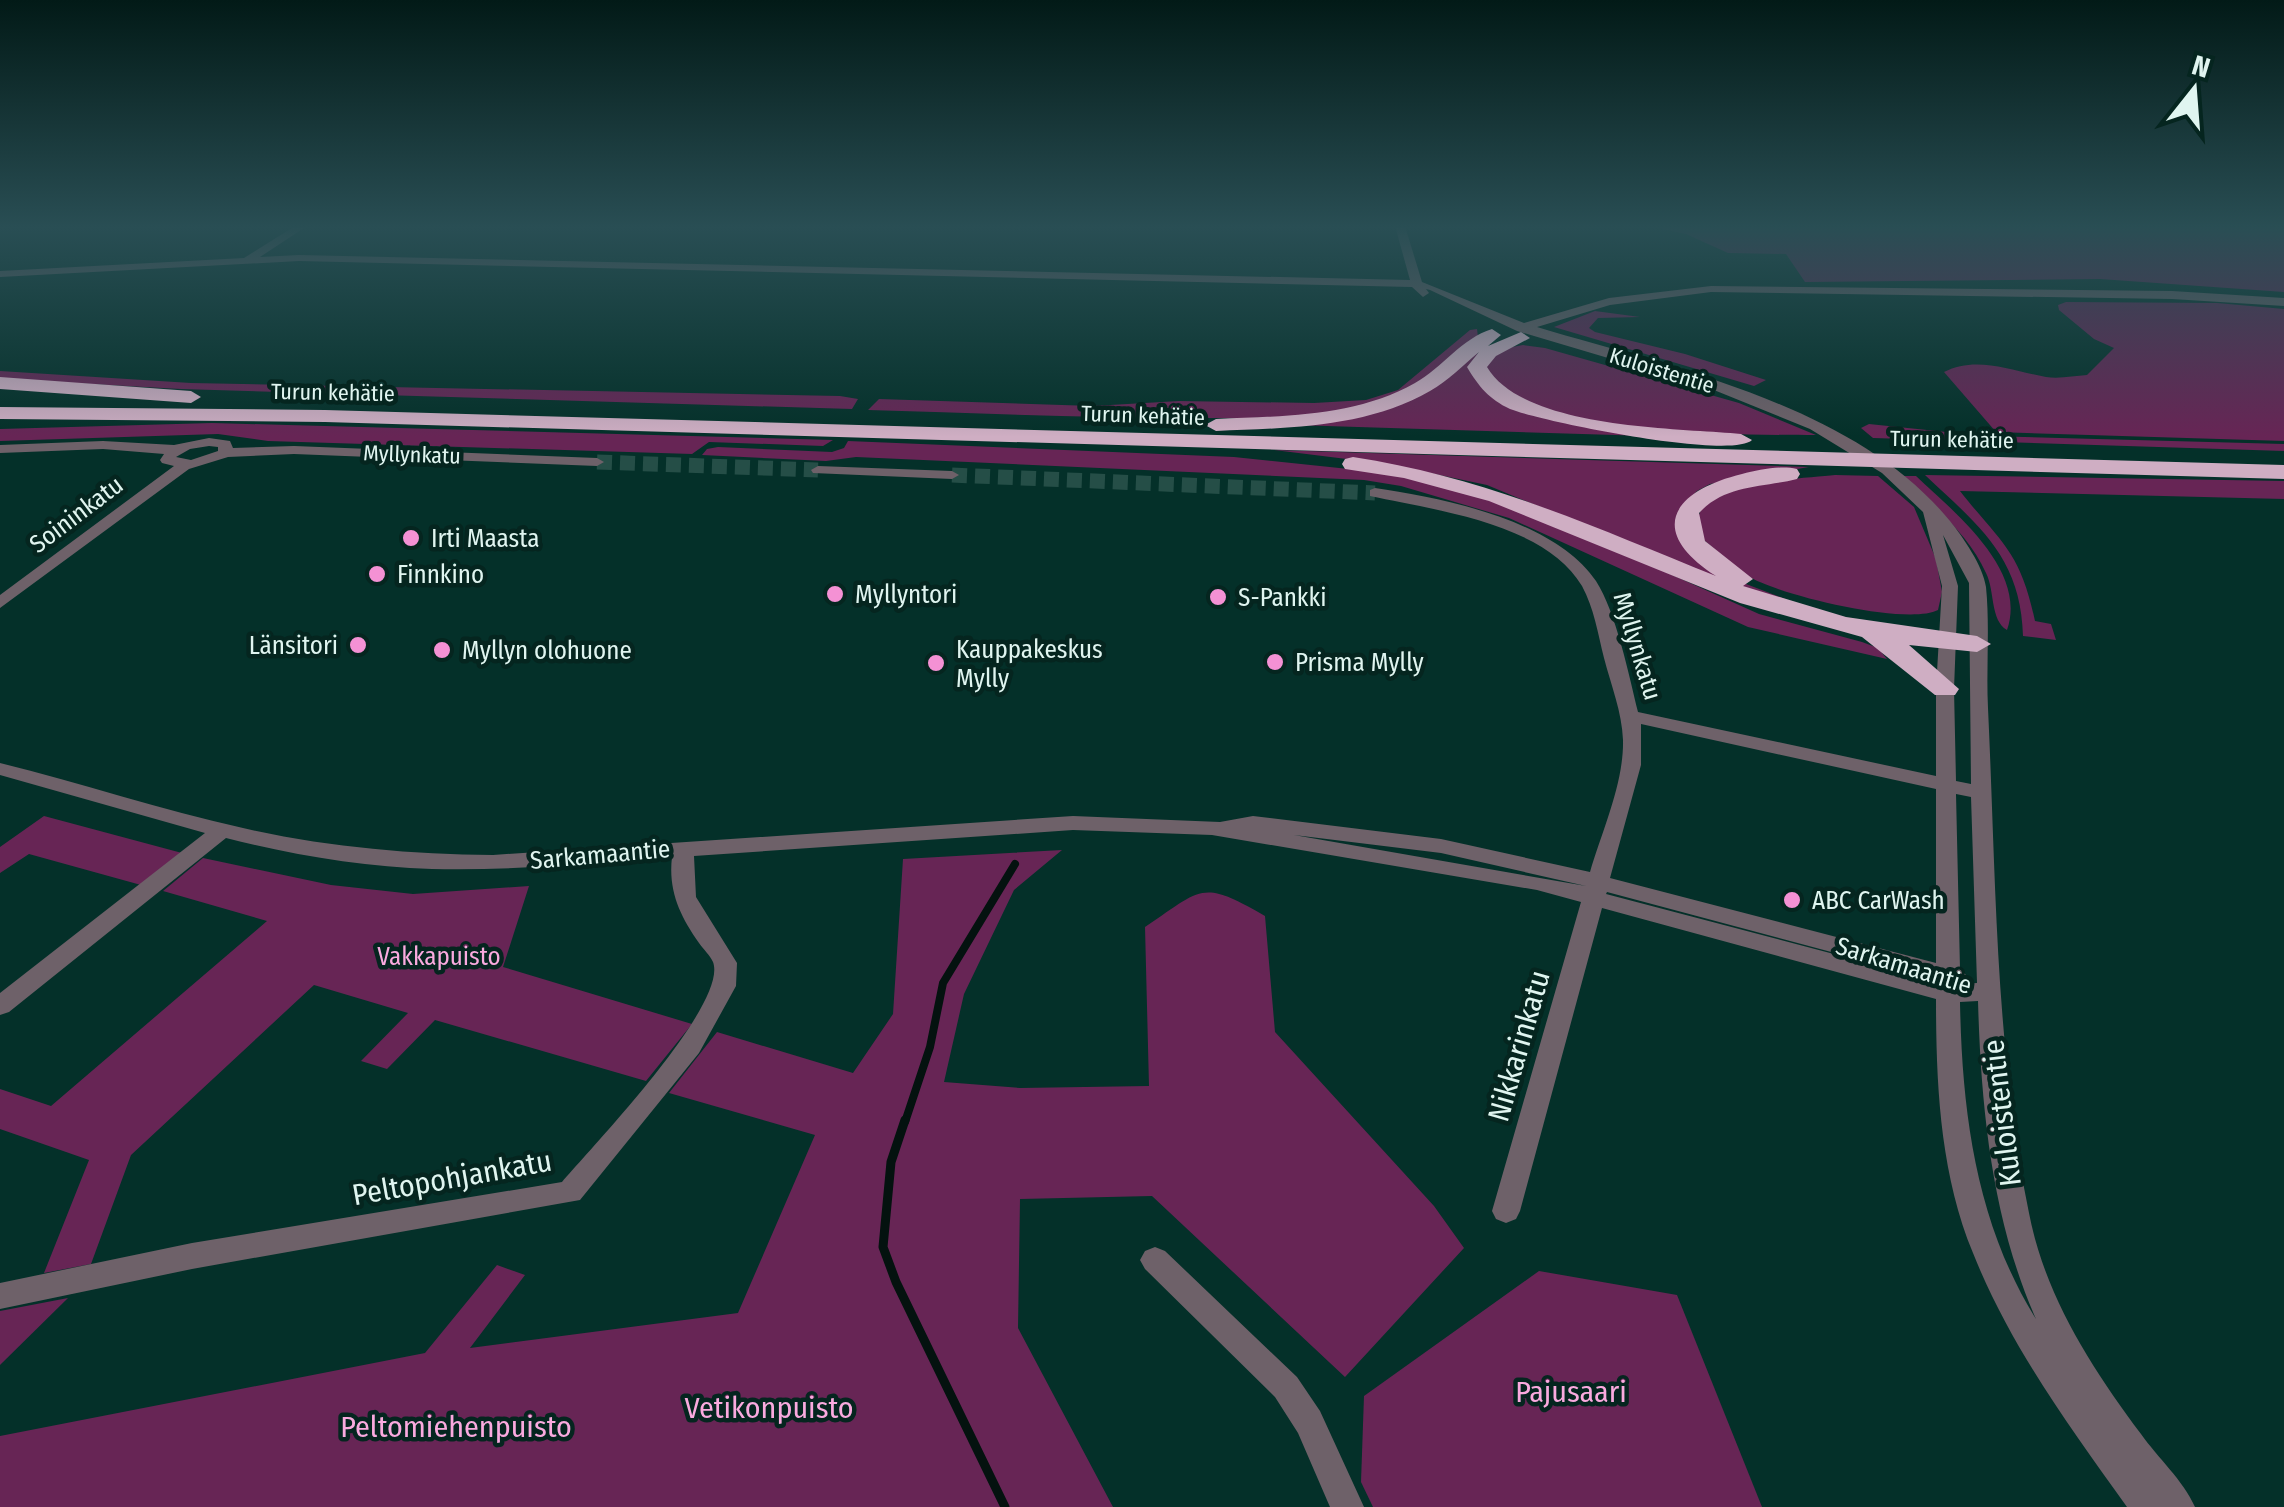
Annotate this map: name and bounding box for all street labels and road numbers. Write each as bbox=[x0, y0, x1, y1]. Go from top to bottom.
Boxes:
street label: Kuloistentie bbox=[1606, 342, 1717, 399]
street label: Turun kehätie bbox=[271, 378, 395, 407]
street label: Turun kehätie bbox=[1081, 400, 1205, 431]
street label: Turun kehätie bbox=[1890, 425, 2014, 454]
street label: Myllynkatu bbox=[363, 439, 461, 470]
street label: Soininkatu bbox=[24, 470, 129, 560]
street label: Myllynkatu bbox=[1606, 589, 1668, 704]
street label: Sarkamaantie bbox=[529, 834, 671, 876]
street label: Sarkamaantie bbox=[1832, 931, 1975, 1001]
street label: Nikkarinkatu bbox=[1480, 966, 1558, 1126]
street label: Kuloistentie bbox=[1975, 1038, 2029, 1188]
street label: Peltopohjankatu bbox=[349, 1143, 555, 1213]

